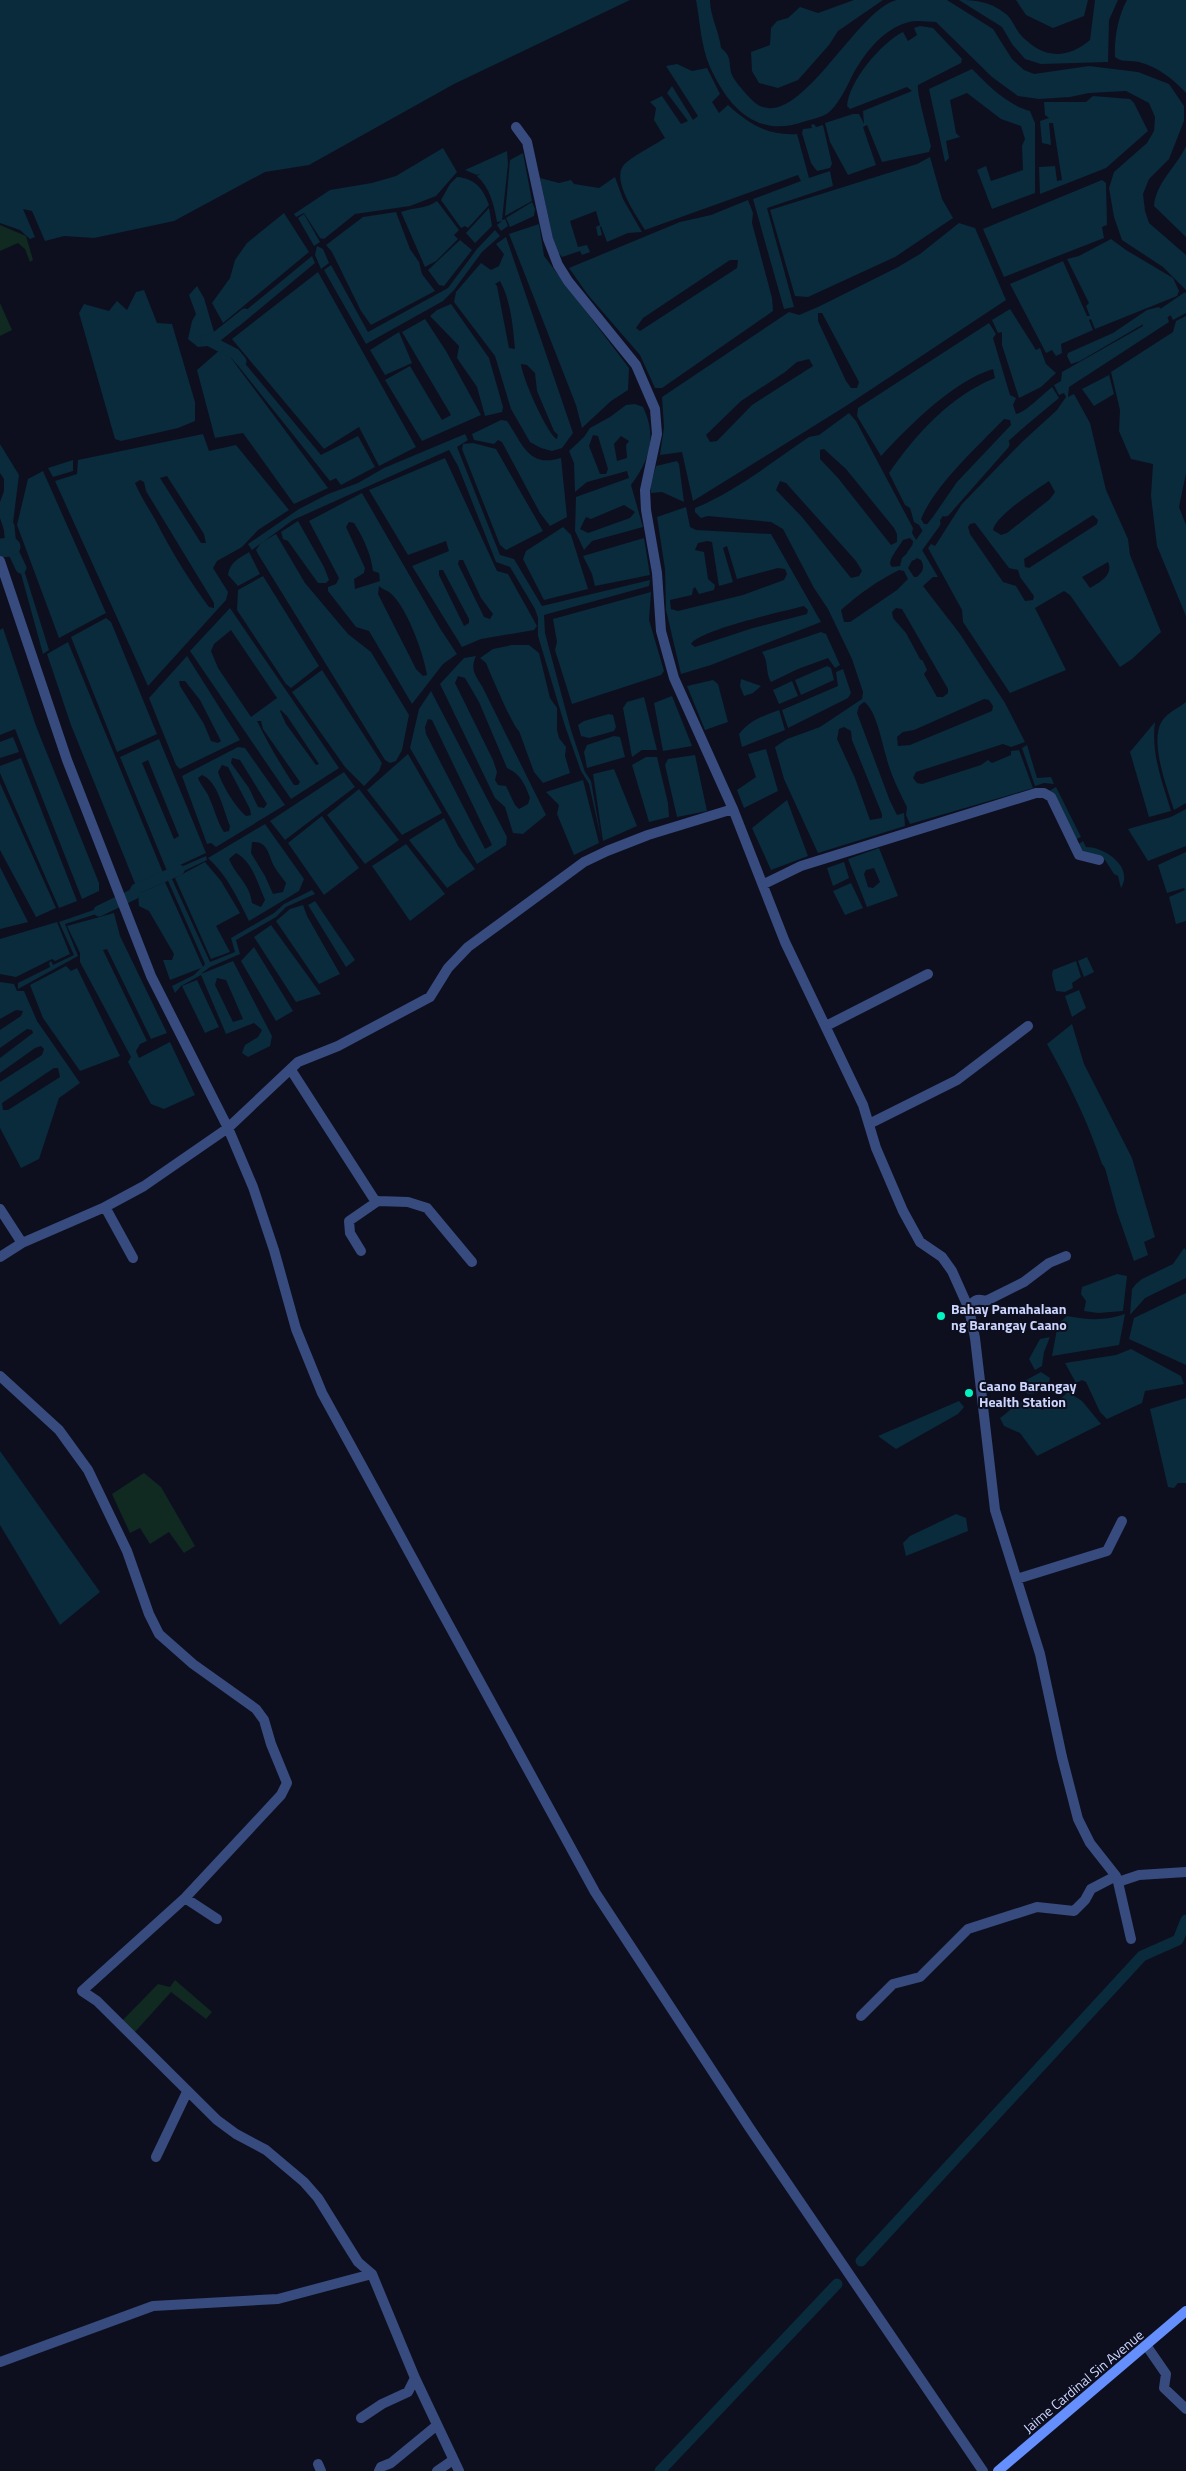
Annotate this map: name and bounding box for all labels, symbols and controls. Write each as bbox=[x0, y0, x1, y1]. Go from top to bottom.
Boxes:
place label: Bahay Pamahalaan ng Barangay Caano bbox=[951, 1298, 1067, 1335]
marker: Bahay Pamahalaan ng Barangay Caano bbox=[935, 1310, 947, 1322]
place label: Caano Barangay Health Station bbox=[979, 1375, 1077, 1412]
marker: Caano Barangay Health Station bbox=[963, 1387, 975, 1399]
street label: Jaime Cardinal Sin Avenue bbox=[1018, 2324, 1148, 2438]

